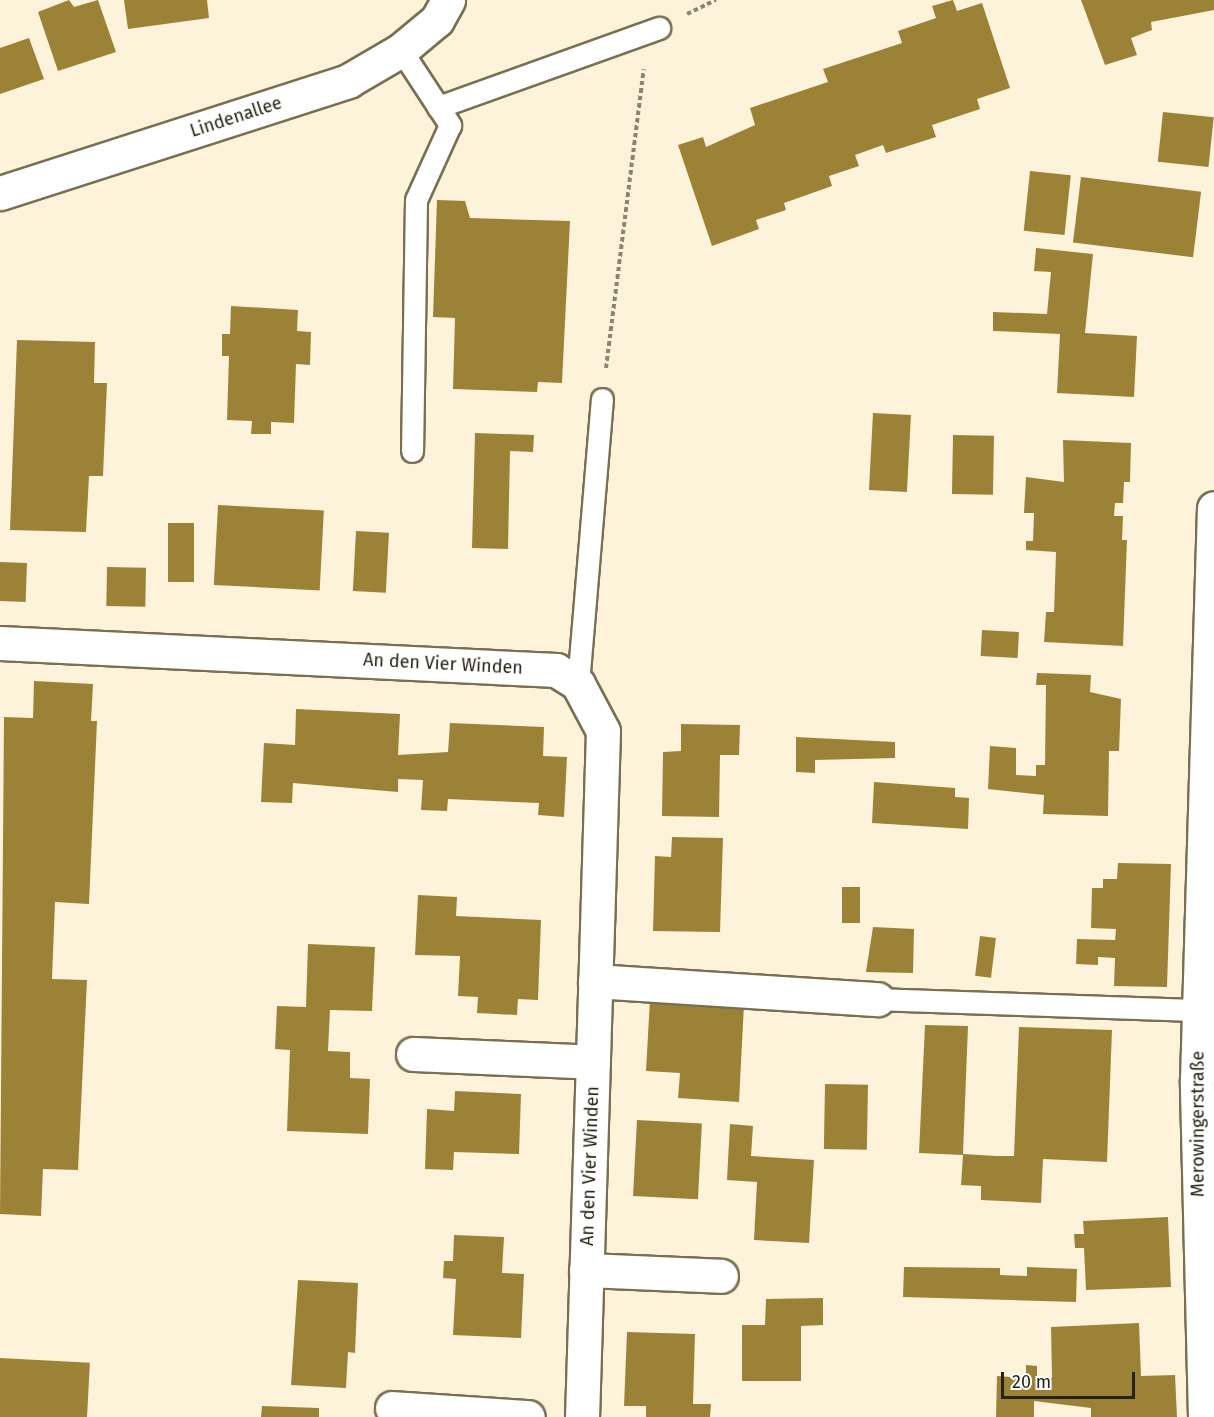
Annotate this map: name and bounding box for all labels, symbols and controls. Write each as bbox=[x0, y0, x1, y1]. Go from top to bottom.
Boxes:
street label: Lindenallee bbox=[187, 92, 285, 142]
street label: An den Vier Winden bbox=[363, 649, 523, 679]
street label: Merowingerstraße bbox=[1187, 1051, 1209, 1197]
street label: An den Vier Winden bbox=[576, 1086, 604, 1246]
scale bar bbox=[1004, 1360, 1138, 1398]
text: 20 m bbox=[1012, 1371, 1051, 1393]

